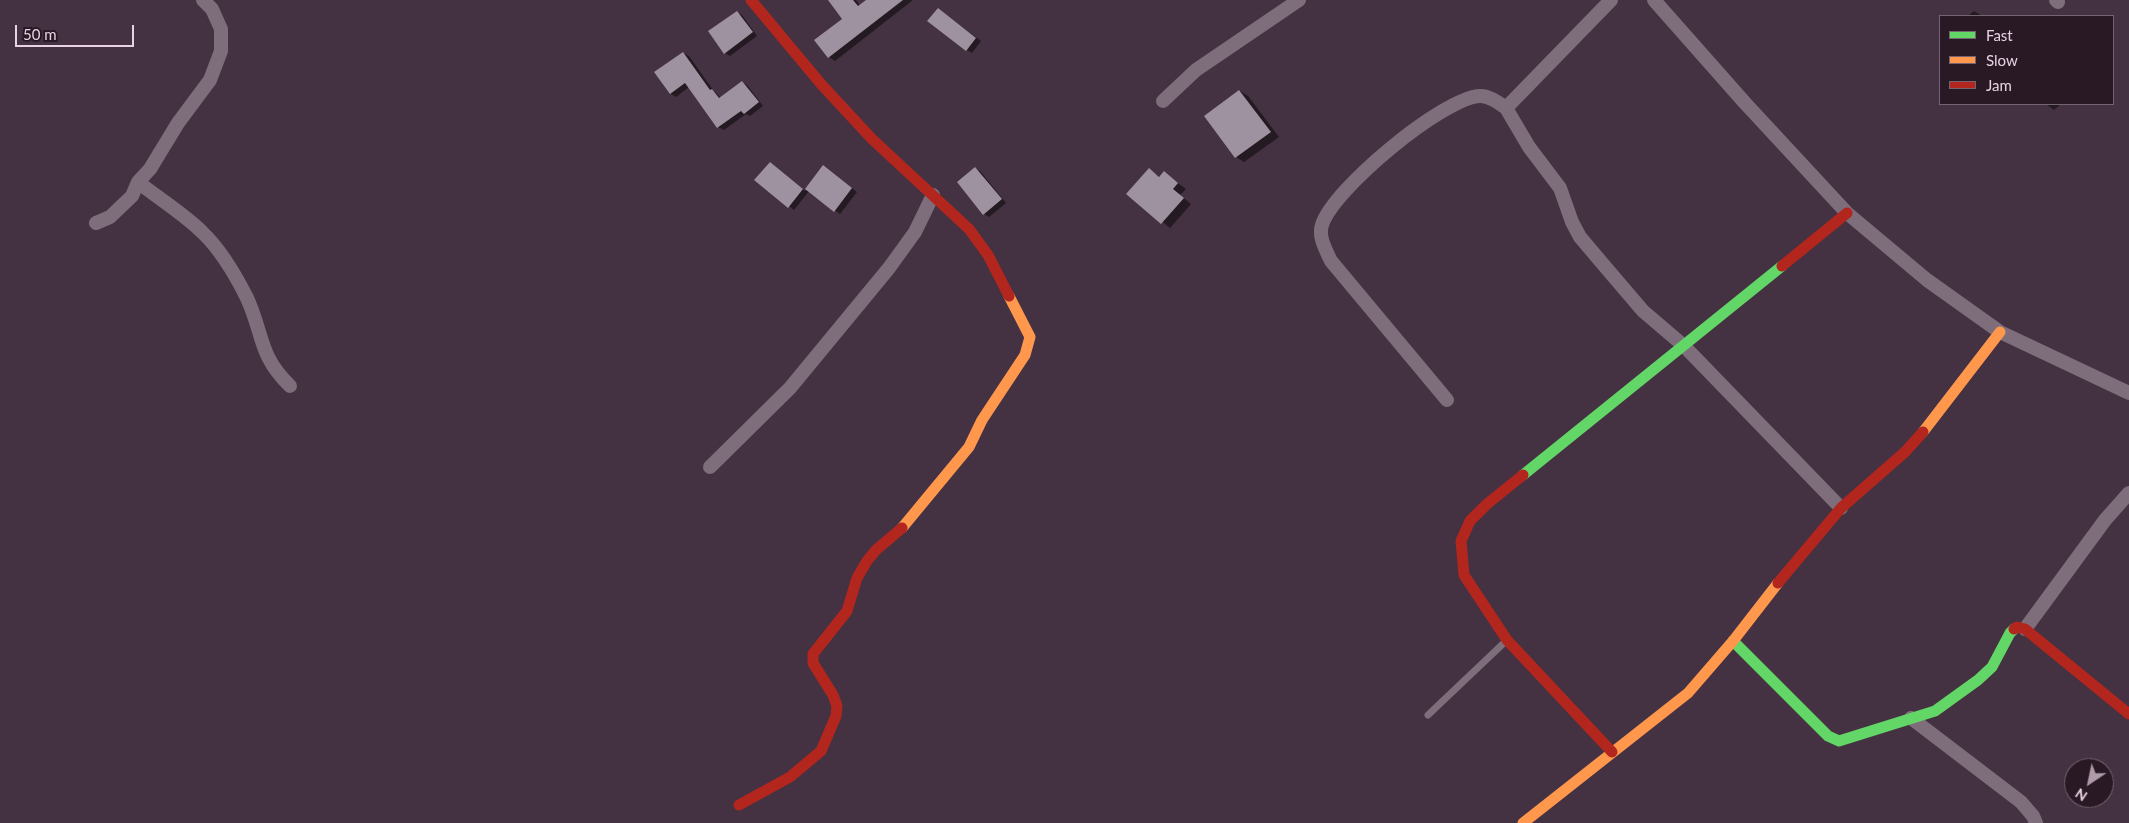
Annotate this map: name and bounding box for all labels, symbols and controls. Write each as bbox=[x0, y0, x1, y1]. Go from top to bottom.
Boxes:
scale bar bbox=[18, 15, 136, 47]
legend bbox=[1939, 15, 2114, 105]
text: 50 m bbox=[23, 25, 57, 43]
text: Fast bbox=[1986, 26, 2013, 44]
text: Slow bbox=[1986, 51, 2018, 69]
text: Jam bbox=[1986, 76, 2012, 94]
north arrow bbox=[2064, 758, 2114, 808]
text: N bbox=[2072, 785, 2090, 805]

